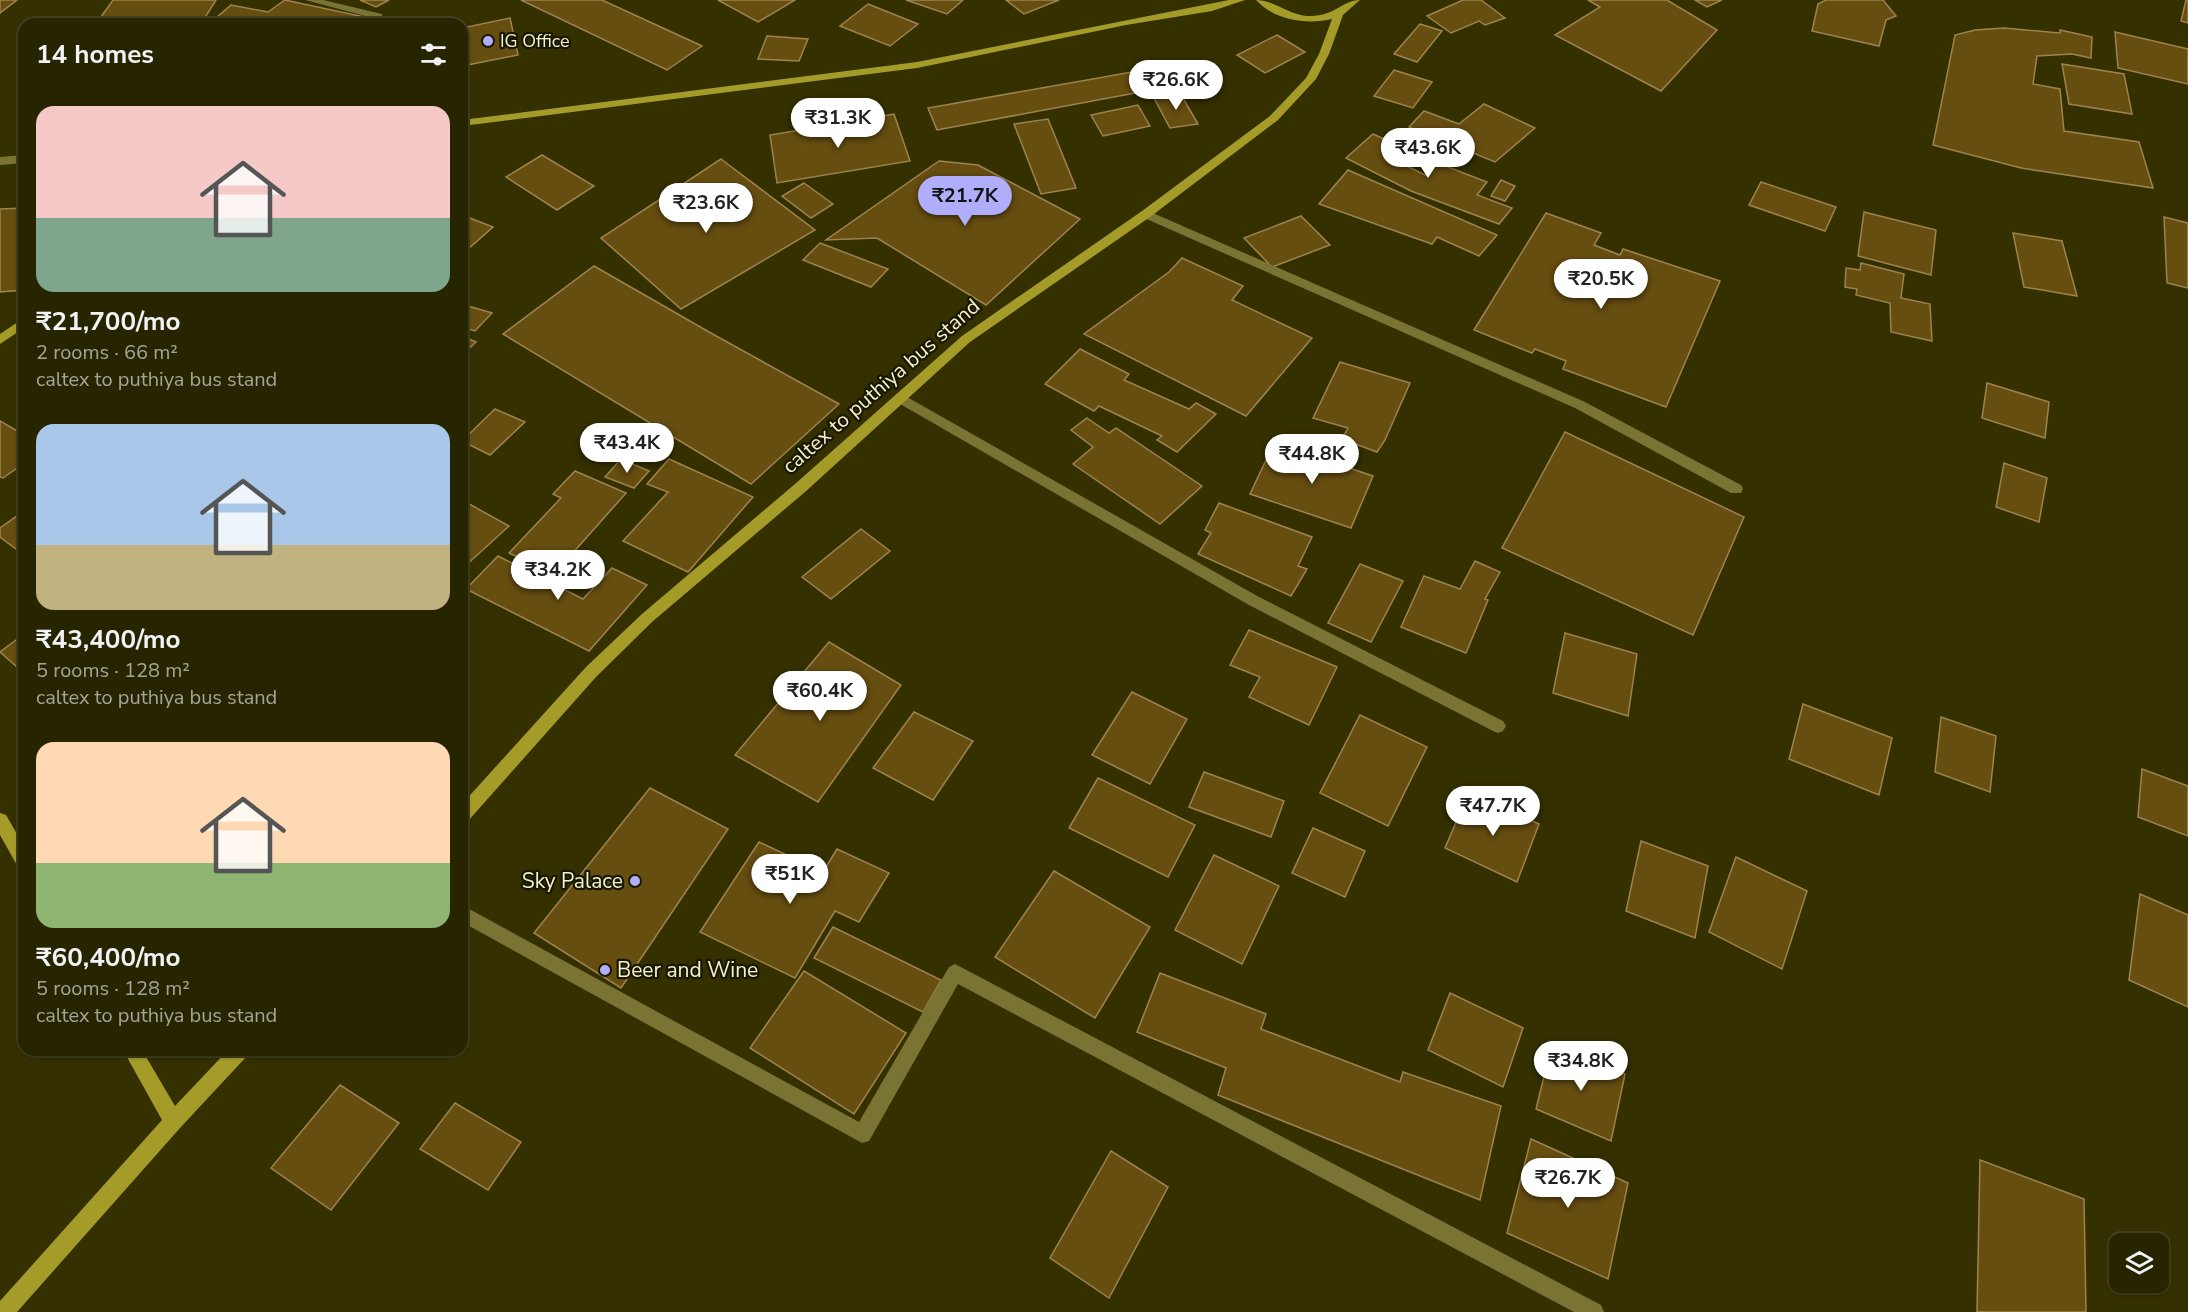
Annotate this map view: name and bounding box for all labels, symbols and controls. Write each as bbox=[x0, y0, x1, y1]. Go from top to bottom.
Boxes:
place label: IG Office bbox=[500, 29, 570, 53]
marker: IG Office bbox=[481, 34, 495, 48]
text: 14 homes bbox=[36, 37, 154, 72]
icon: filters bbox=[417, 38, 450, 71]
pin: ₹26.6K bbox=[1127, 60, 1225, 111]
text: ₹26.6K bbox=[1143, 66, 1209, 93]
pin: ₹31.3K bbox=[789, 98, 887, 149]
text: ₹31.3K bbox=[805, 104, 871, 131]
pin: ₹43.6K bbox=[1379, 128, 1477, 179]
text: ₹43.6K bbox=[1395, 134, 1461, 161]
icon: home bbox=[189, 145, 297, 253]
pin: ₹21.7K bbox=[916, 176, 1014, 227]
text: ₹21.7K bbox=[932, 182, 998, 209]
pin: ₹23.6K bbox=[657, 183, 755, 234]
text: ₹23.6K bbox=[673, 189, 739, 216]
pin: ₹20.5K bbox=[1552, 259, 1650, 310]
text: ₹20.5K bbox=[1568, 265, 1634, 292]
street label: caltex to puthiya bus stand bbox=[776, 292, 986, 480]
text: ₹21,700/mo bbox=[36, 304, 180, 339]
text: 2 rooms · 66 m² bbox=[36, 339, 178, 366]
text: caltex to puthiya bus stand bbox=[36, 366, 277, 393]
pin: ₹43.4K bbox=[578, 423, 676, 474]
text: ₹43.4K bbox=[594, 429, 660, 456]
pin: ₹44.8K bbox=[1263, 434, 1361, 485]
text: ₹44.8K bbox=[1279, 440, 1345, 467]
icon: home bbox=[189, 463, 297, 571]
pin: ₹34.2K bbox=[509, 550, 607, 601]
text: ₹34.2K bbox=[525, 556, 591, 583]
text: ₹43,400/mo bbox=[36, 622, 180, 657]
text: 5 rooms · 128 m² bbox=[36, 657, 190, 684]
pin: ₹60.4K bbox=[771, 671, 869, 722]
text: ₹60.4K bbox=[787, 677, 853, 704]
text: caltex to puthiya bus stand bbox=[36, 684, 277, 711]
icon: home bbox=[189, 781, 297, 889]
pin: ₹47.7K bbox=[1444, 786, 1542, 837]
text: ₹47.7K bbox=[1460, 792, 1526, 819]
pin: ₹51K bbox=[754, 854, 826, 905]
text: ₹51K bbox=[765, 860, 815, 887]
place label: Sky Palace bbox=[522, 867, 623, 895]
marker: Sky Palace bbox=[628, 874, 642, 888]
text: ₹60,400/mo bbox=[36, 940, 180, 975]
place label: Beer and Wine bbox=[617, 956, 758, 984]
marker: Beer and Wine bbox=[598, 963, 612, 977]
text: 5 rooms · 128 m² bbox=[36, 975, 190, 1002]
text: caltex to puthiya bus stand bbox=[36, 1002, 277, 1029]
pin: ₹34.8K bbox=[1532, 1041, 1630, 1092]
text: ₹34.8K bbox=[1548, 1047, 1614, 1074]
pin: ₹26.7K bbox=[1519, 1158, 1617, 1209]
text: ₹26.7K bbox=[1535, 1164, 1601, 1191]
map controls bbox=[2109, 1233, 2169, 1293]
button: layers bbox=[2109, 1233, 2169, 1293]

